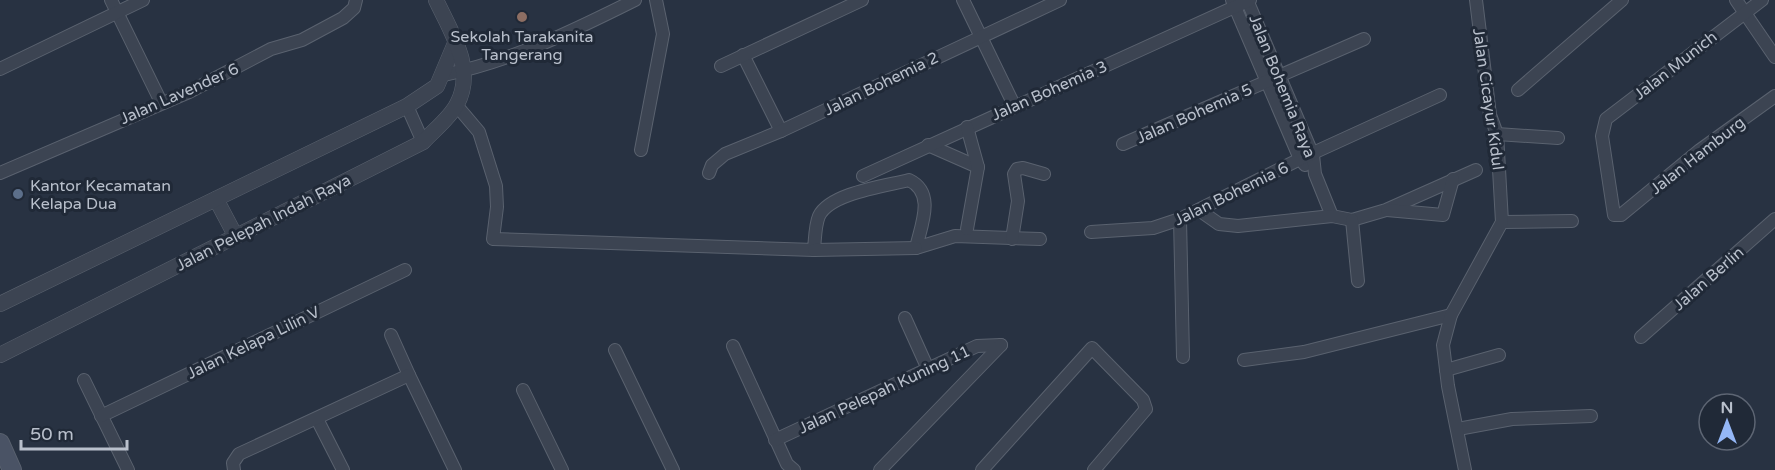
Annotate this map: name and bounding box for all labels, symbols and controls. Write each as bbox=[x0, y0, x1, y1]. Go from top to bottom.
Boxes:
marker: Sekolah Tarakanita Tangerang bbox=[515, 10, 529, 24]
street label: Jalan Bohemia Raya bbox=[1244, 12, 1320, 161]
place label: Sekolah Tarakanita Tangerang bbox=[450, 27, 594, 65]
street label: Jalan Cicayur Kidul bbox=[1468, 27, 1508, 171]
street label: Jalan Munich bbox=[1630, 27, 1721, 105]
street label: Jalan Bohemia 2 bbox=[821, 48, 942, 120]
street label: Jalan Bohemia 3 bbox=[988, 56, 1110, 125]
street label: Jalan Lavender 6 bbox=[117, 59, 242, 129]
street label: Jalan Bohemia 5 bbox=[1133, 79, 1255, 148]
street label: Jalan Hamburg bbox=[1646, 113, 1749, 199]
street label: Jalan Bohemia 6 bbox=[1171, 158, 1292, 230]
street label: Jalan Pelepah Indah Raya bbox=[173, 170, 354, 276]
place label: Kantor Kecamatan Kelapa Dua bbox=[30, 176, 171, 214]
marker: Kantor Kecamatan Kelapa Dua bbox=[11, 187, 25, 201]
street label: Jalan Berlin bbox=[1669, 243, 1748, 315]
street label: Jalan Kelapa Lilin V bbox=[184, 302, 323, 384]
street label: Jalan Pelepah Kuning 11 bbox=[795, 341, 973, 439]
north arrow bbox=[1697, 392, 1757, 452]
text: N bbox=[1721, 398, 1733, 418]
scale bar bbox=[21, 413, 128, 451]
text: 50 m bbox=[30, 423, 74, 445]

